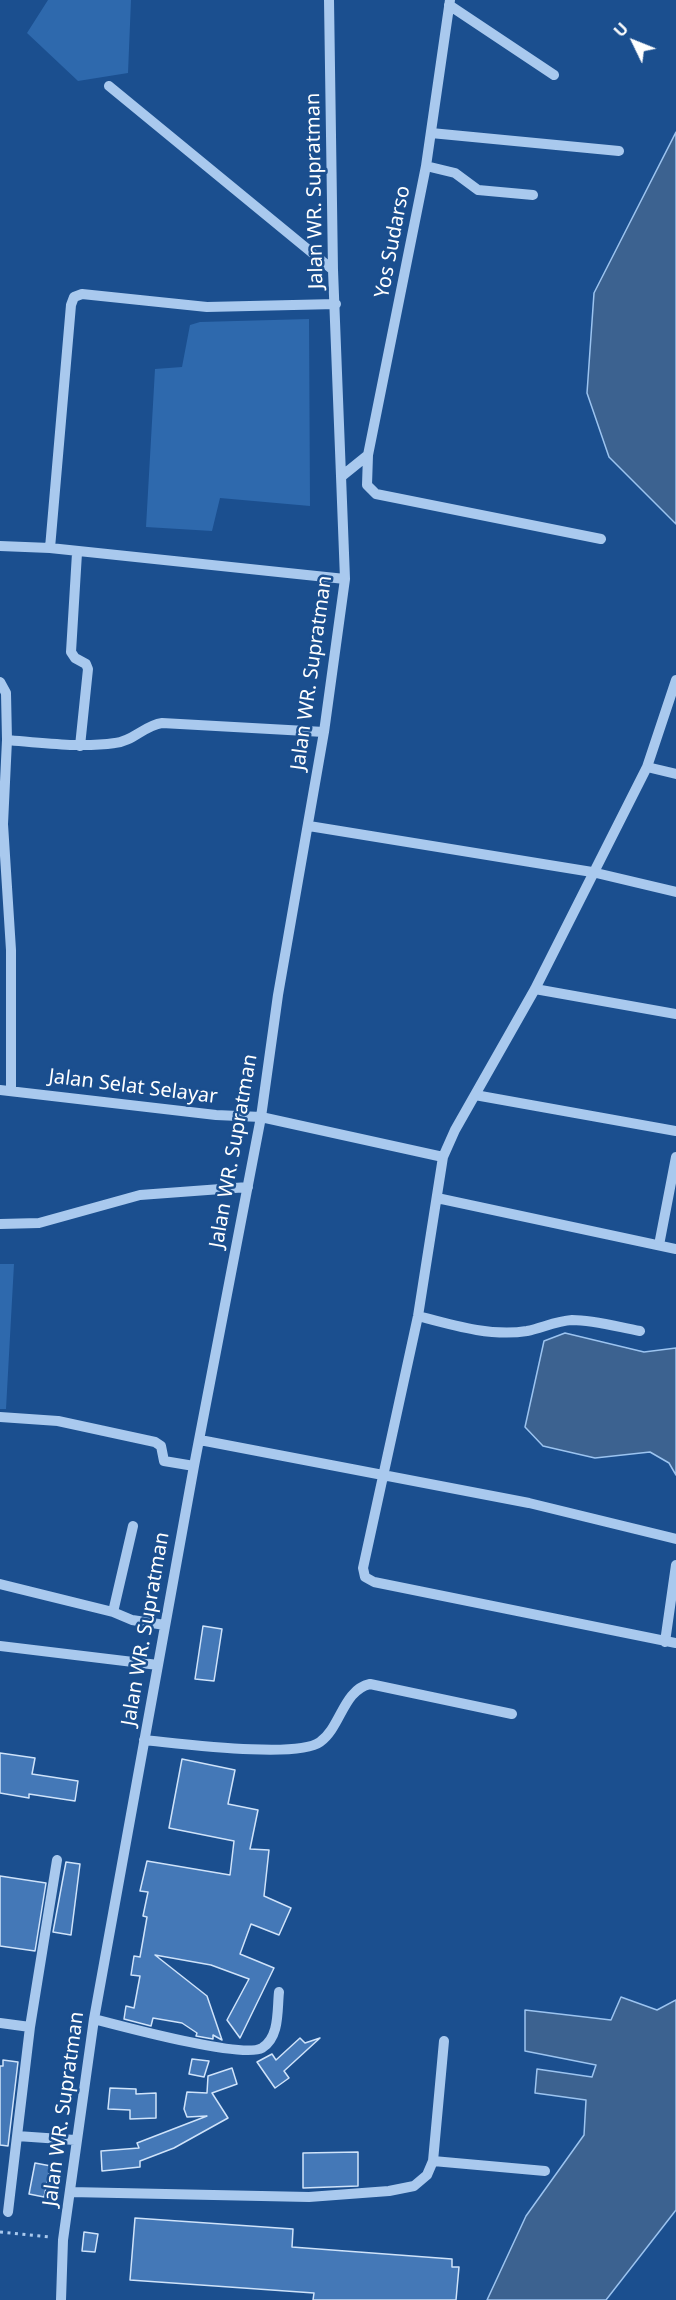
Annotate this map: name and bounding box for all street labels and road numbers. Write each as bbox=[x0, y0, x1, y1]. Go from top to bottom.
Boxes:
street label: Jalan WR. Supratman bbox=[301, 93, 329, 289]
street label: Yos Sudarso bbox=[370, 184, 416, 300]
street label: Jalan WR. Supratman bbox=[286, 574, 338, 772]
street label: Jalan WR. Supratman bbox=[205, 1052, 263, 1250]
street label: Jalan Selat Selayar bbox=[47, 1065, 219, 1109]
street label: Jalan WR. Supratman bbox=[117, 1530, 175, 1728]
street label: Jalan WR. Supratman bbox=[38, 2010, 90, 2208]

